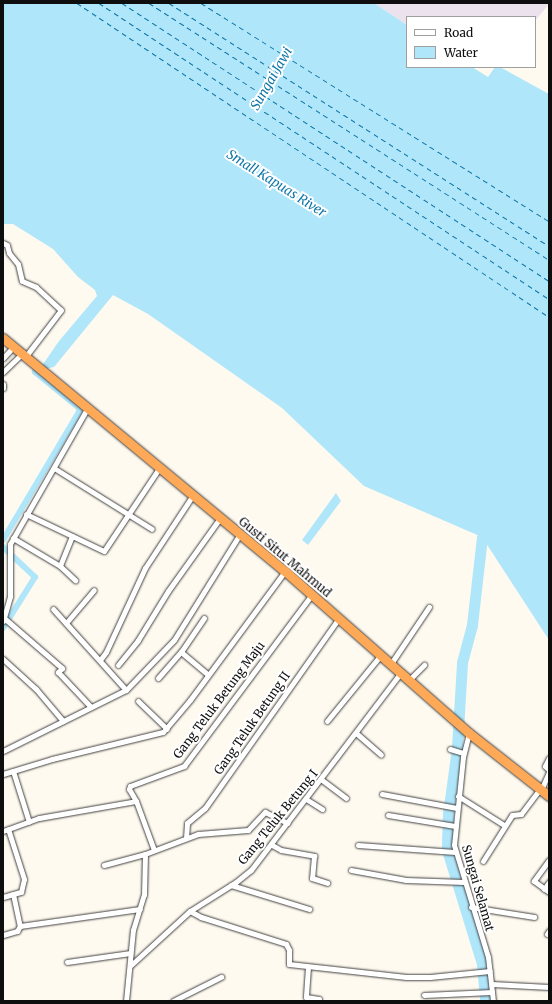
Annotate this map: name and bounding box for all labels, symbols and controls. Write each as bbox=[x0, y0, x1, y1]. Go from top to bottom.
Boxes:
legend bbox=[406, 16, 536, 68]
text: Road bbox=[444, 25, 473, 40]
water label: Sungai Jawi bbox=[248, 45, 296, 113]
text: Water bbox=[444, 45, 478, 60]
water label: Small Kapuas River bbox=[223, 147, 329, 221]
street label: Gusti Situt Mahmud bbox=[236, 514, 334, 600]
street label: Gang Teluk Betung Maju bbox=[170, 639, 268, 761]
street label: Gang Teluk Betung II bbox=[211, 669, 293, 777]
street label: Gang Teluk Betung I bbox=[235, 767, 321, 867]
street label: Sungai Selamat bbox=[459, 843, 497, 933]

